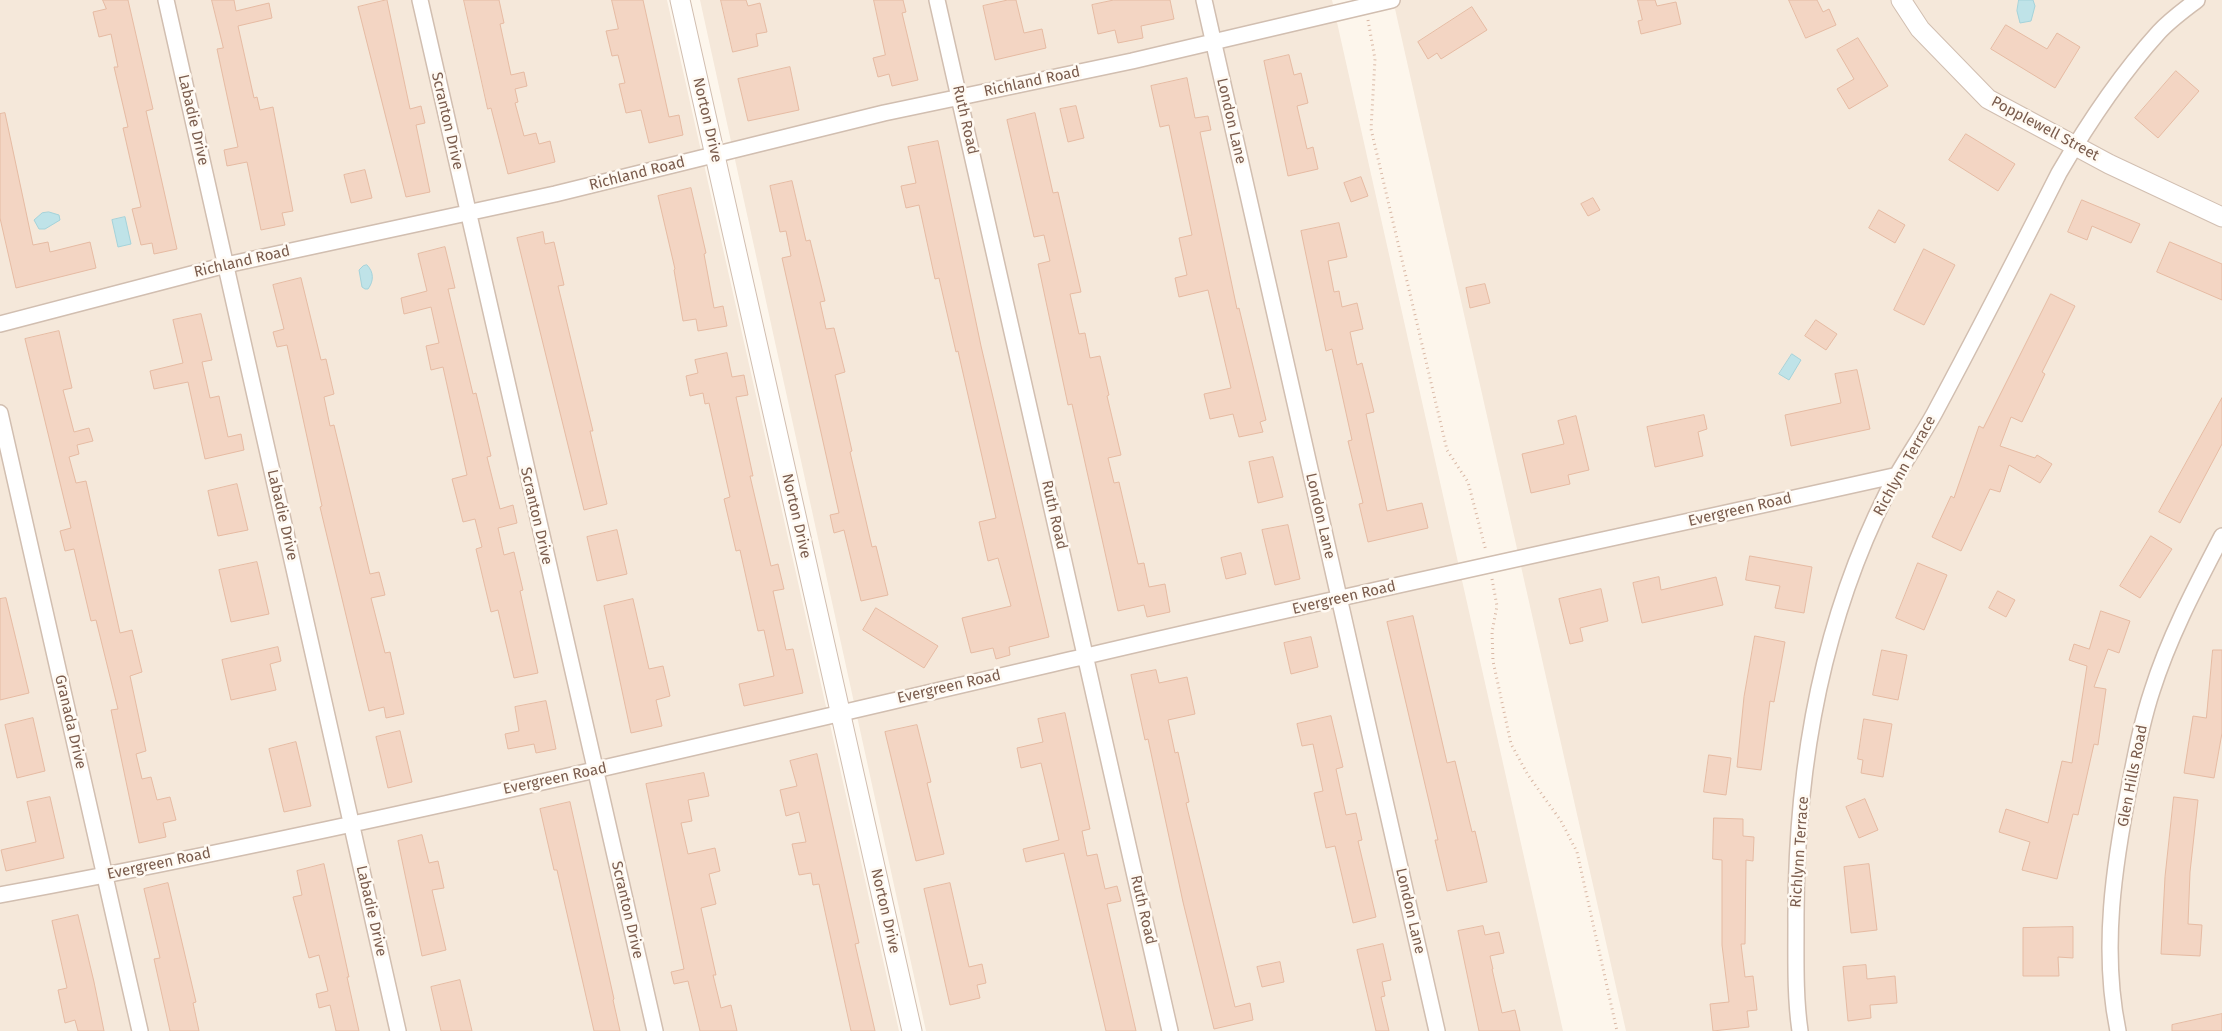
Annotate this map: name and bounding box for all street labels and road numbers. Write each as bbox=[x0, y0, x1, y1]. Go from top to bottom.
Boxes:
street label: Richland Road bbox=[982, 63, 1082, 101]
street label: Scranton Drive bbox=[427, 71, 467, 171]
street label: Labadie Drive bbox=[174, 73, 212, 167]
street label: Norton Drive bbox=[688, 76, 726, 164]
street label: London Lane bbox=[1212, 76, 1250, 166]
street label: Ruth Road bbox=[948, 84, 982, 156]
street label: Popplewell Street bbox=[1988, 93, 2102, 165]
street label: Richland Road bbox=[587, 153, 687, 195]
street label: Richland Road bbox=[192, 242, 292, 282]
street label: Richlynn Terrace bbox=[1870, 413, 1940, 519]
street label: Scranton Drive bbox=[516, 466, 556, 566]
street label: Labadie Drive bbox=[263, 468, 301, 562]
street label: London Lane bbox=[1301, 471, 1339, 561]
street label: Norton Drive bbox=[777, 472, 815, 560]
street label: Ruth Road bbox=[1037, 479, 1071, 551]
street label: Evergreen Road bbox=[1687, 489, 1793, 531]
street label: Evergreen Road bbox=[1291, 577, 1397, 619]
street label: Evergreen Road bbox=[896, 666, 1002, 708]
street label: Granada Drive bbox=[50, 673, 90, 771]
street label: Glen Hills Road bbox=[2114, 723, 2152, 829]
street label: Evergreen Road bbox=[501, 759, 609, 799]
street label: Richlynn Terrace bbox=[1787, 796, 1813, 908]
street label: Evergreen Road bbox=[105, 844, 213, 884]
street label: Scranton Drive bbox=[607, 860, 647, 960]
street label: Labadie Drive bbox=[352, 864, 390, 958]
street label: London Lane bbox=[1391, 866, 1429, 956]
street label: Norton Drive bbox=[866, 867, 904, 955]
street label: Ruth Road bbox=[1126, 874, 1160, 946]

